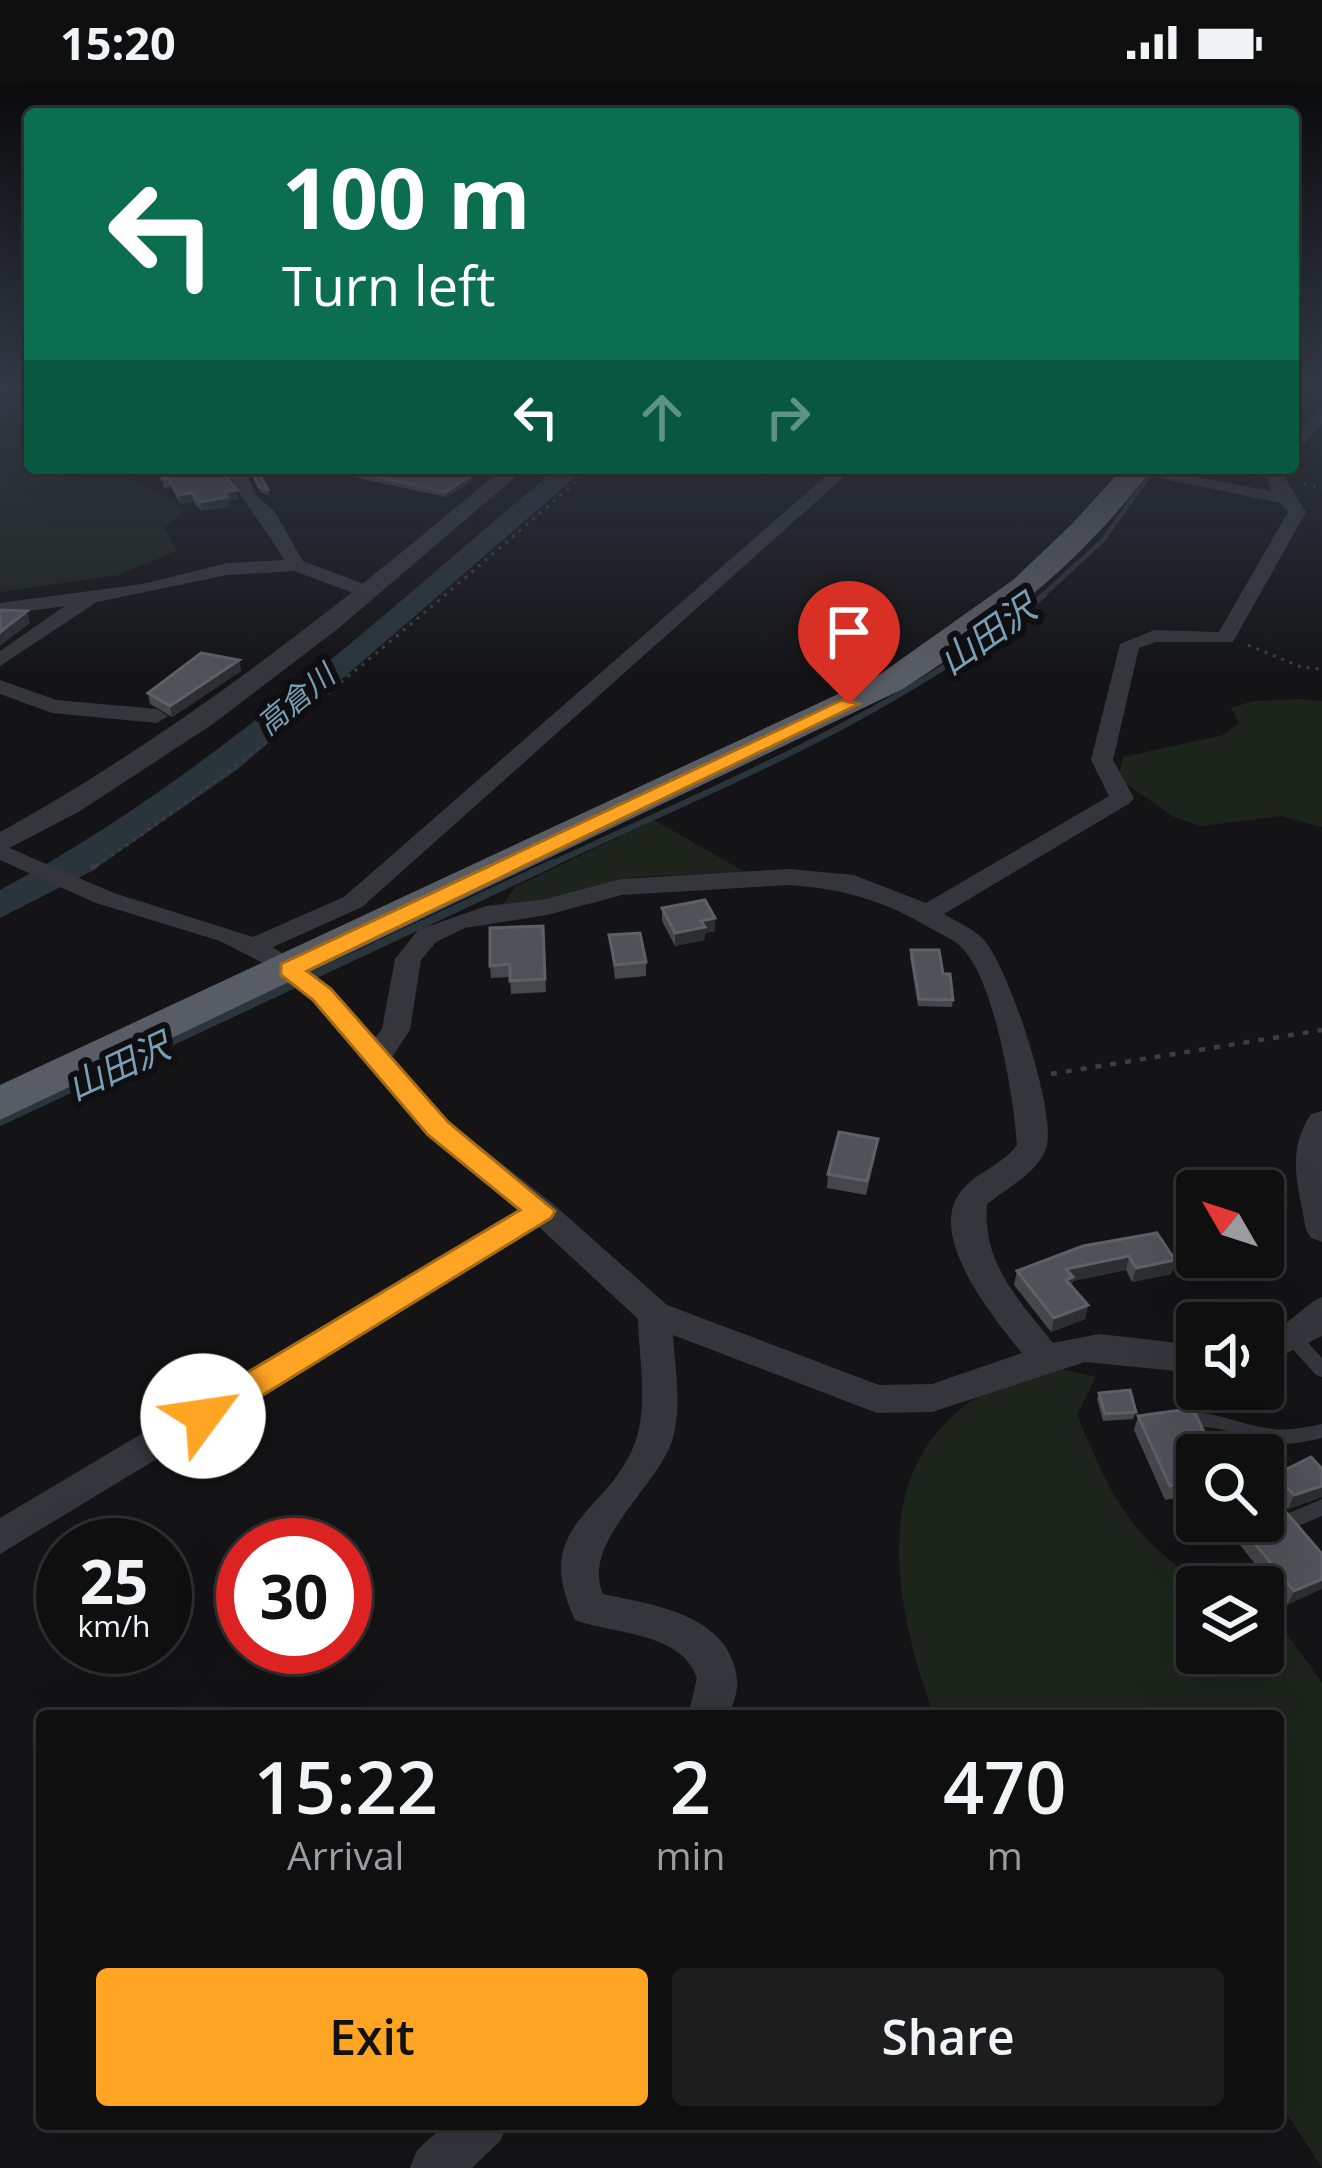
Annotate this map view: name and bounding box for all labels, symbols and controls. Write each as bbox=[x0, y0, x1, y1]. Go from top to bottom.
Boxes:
text: 15:20 bbox=[60, 12, 176, 73]
text: 100 m bbox=[282, 139, 530, 254]
icon: left bbox=[84, 156, 240, 312]
text: Turn left bbox=[282, 248, 495, 322]
icon: left bbox=[503, 384, 569, 450]
icon: ahead bbox=[629, 384, 695, 450]
icon: right bbox=[755, 384, 821, 450]
pin bbox=[798, 581, 900, 704]
water label: 山田沢 bbox=[929, 581, 1049, 685]
icon: arrive bbox=[816, 599, 882, 665]
water label: 高倉川 bbox=[247, 652, 345, 744]
water label: 山田沢 bbox=[59, 1019, 181, 1111]
north arrow bbox=[1176, 1170, 1284, 1278]
map controls bbox=[1176, 1170, 1284, 1674]
button: sound bbox=[1176, 1302, 1284, 1410]
position arrow bbox=[140, 1353, 266, 1479]
button: search bbox=[1176, 1434, 1284, 1542]
speed limit sign: 30 bbox=[216, 1518, 372, 1674]
text: 25 bbox=[80, 1540, 148, 1622]
button: layers bbox=[1176, 1566, 1284, 1674]
text: km/h bbox=[78, 1605, 150, 1646]
text: 15:22 bbox=[254, 1737, 438, 1835]
text: 2 bbox=[670, 1737, 711, 1835]
text: 470 bbox=[943, 1737, 1066, 1835]
text: Arrival bbox=[287, 1828, 404, 1881]
text: min bbox=[656, 1828, 725, 1881]
text: m bbox=[987, 1828, 1023, 1881]
button: Exit bbox=[96, 1968, 648, 2106]
button: Share bbox=[672, 1968, 1224, 2106]

